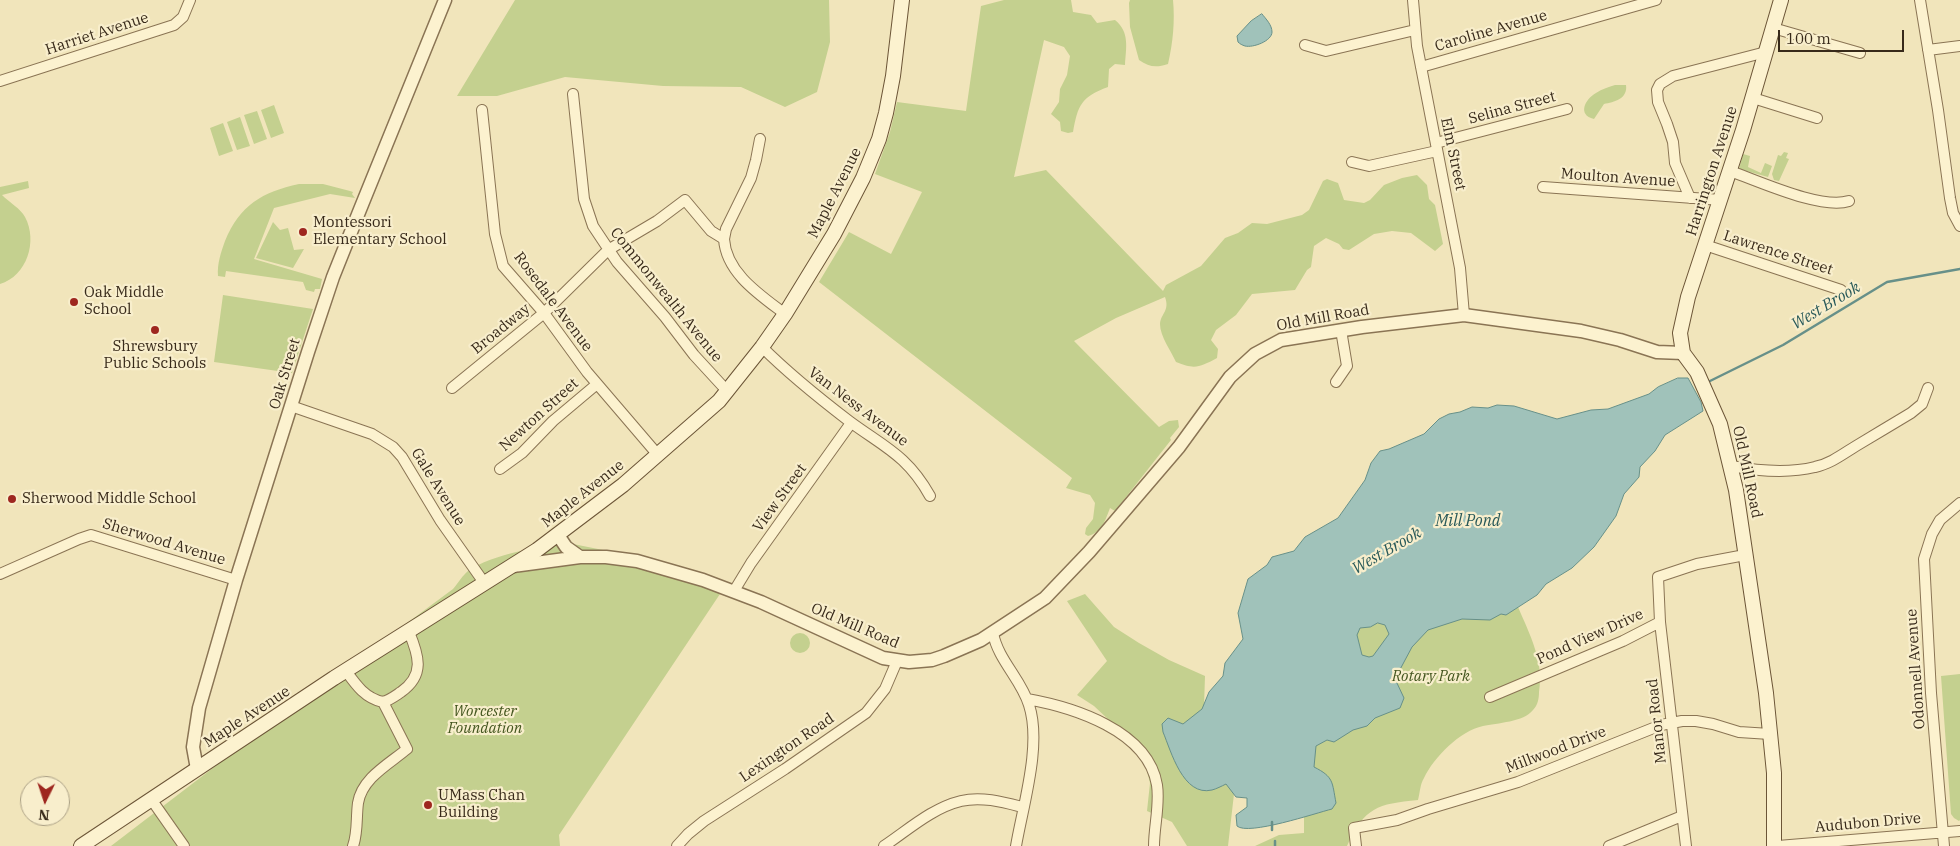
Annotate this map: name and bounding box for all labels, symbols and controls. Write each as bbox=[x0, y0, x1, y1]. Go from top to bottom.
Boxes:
street label: Caroline Avenue bbox=[1433, 6, 1549, 56]
street label: Harriet Avenue bbox=[43, 9, 151, 59]
scale bar bbox=[1780, 20, 1906, 52]
text: 100 m bbox=[1786, 29, 1831, 48]
street label: Selina Street bbox=[1466, 88, 1558, 128]
street label: Harrington Avenue bbox=[1683, 104, 1741, 238]
street label: Elm Street bbox=[1437, 116, 1469, 192]
street label: Maple Avenue bbox=[804, 145, 866, 241]
street label: Moulton Avenue bbox=[1560, 165, 1676, 191]
place label: Montessori Elementary School bbox=[313, 214, 447, 249]
street label: Commonwealth Avenue bbox=[606, 224, 726, 366]
marker: Montessori Elementary School bbox=[297, 226, 309, 238]
street label: Lawrence Street bbox=[1721, 227, 1835, 279]
street label: Rosedale Avenue bbox=[510, 249, 596, 355]
water label: West Brook bbox=[1788, 278, 1864, 334]
place label: Oak Middle School bbox=[84, 284, 164, 319]
marker: Oak Middle School bbox=[68, 296, 80, 308]
street label: Broadway bbox=[468, 300, 534, 358]
street label: Old Mill Road bbox=[1275, 301, 1371, 335]
marker: Shrewsbury Public Schools bbox=[149, 324, 161, 336]
street label: Oak Street bbox=[266, 336, 304, 412]
place label: Shrewsbury Public Schools bbox=[104, 338, 206, 373]
street label: Van Ness Avenue bbox=[804, 364, 912, 450]
street label: Newton Street bbox=[496, 375, 582, 455]
street label: Old Mill Road bbox=[1728, 424, 1766, 520]
street label: Gale Avenue bbox=[407, 445, 469, 529]
street label: Maple Avenue bbox=[538, 456, 628, 532]
street label: View Street bbox=[749, 460, 811, 536]
place label: Sherwood Middle School bbox=[22, 490, 196, 508]
marker: Sherwood Middle School bbox=[6, 493, 18, 505]
water label: Mill Pond bbox=[1436, 511, 1500, 531]
street label: Sherwood Avenue bbox=[100, 515, 228, 569]
water label: West Brook bbox=[1349, 524, 1425, 578]
street label: Old Mill Road bbox=[808, 599, 902, 653]
street label: Pond View Drive bbox=[1534, 605, 1646, 669]
street label: Odonnell Avenue bbox=[1903, 608, 1929, 730]
park label: Rotary Park bbox=[1392, 668, 1470, 686]
street label: Manor Road bbox=[1644, 678, 1670, 764]
street label: Maple Avenue bbox=[200, 682, 294, 752]
park label: Worcester Foundation bbox=[448, 703, 522, 738]
street label: Lexington Road bbox=[736, 710, 838, 786]
street label: Millwood Drive bbox=[1503, 723, 1609, 777]
north arrow bbox=[20, 776, 70, 826]
place label: UMass Chan Building bbox=[438, 787, 525, 822]
marker: UMass Chan Building bbox=[422, 799, 434, 811]
text: N bbox=[38, 806, 50, 824]
street label: Audubon Drive bbox=[1814, 809, 1922, 837]

